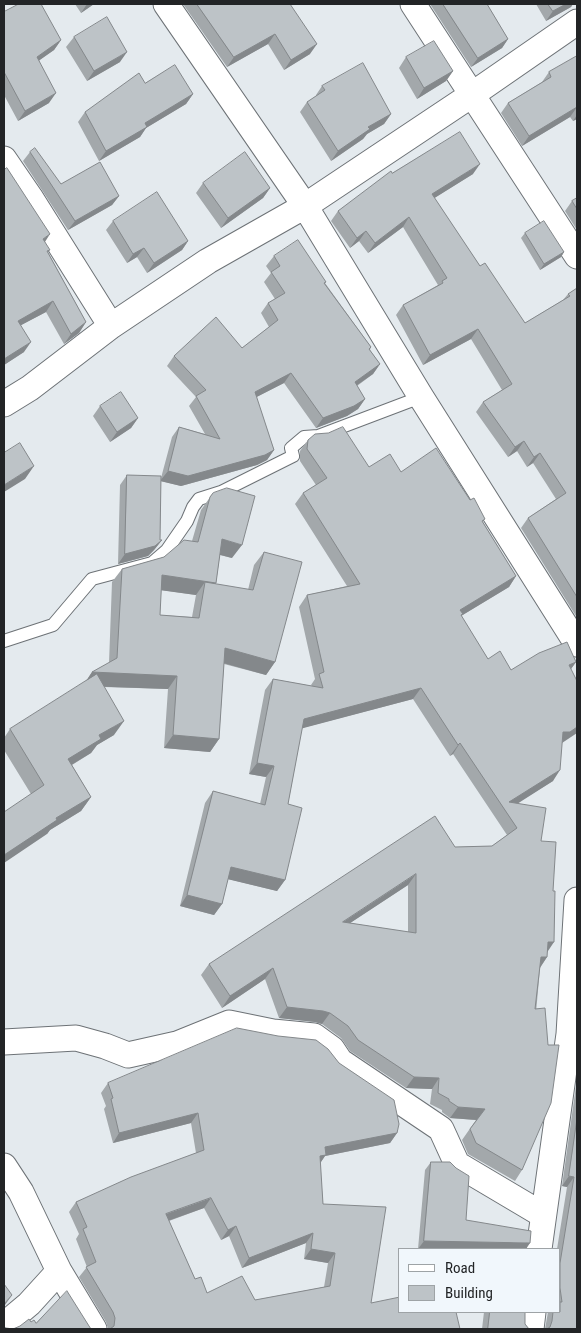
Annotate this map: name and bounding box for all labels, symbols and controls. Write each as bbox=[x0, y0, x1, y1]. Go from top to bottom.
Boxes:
legend bbox=[398, 1248, 561, 1313]
text: Road bbox=[445, 1259, 475, 1277]
text: Building bbox=[445, 1284, 493, 1302]

